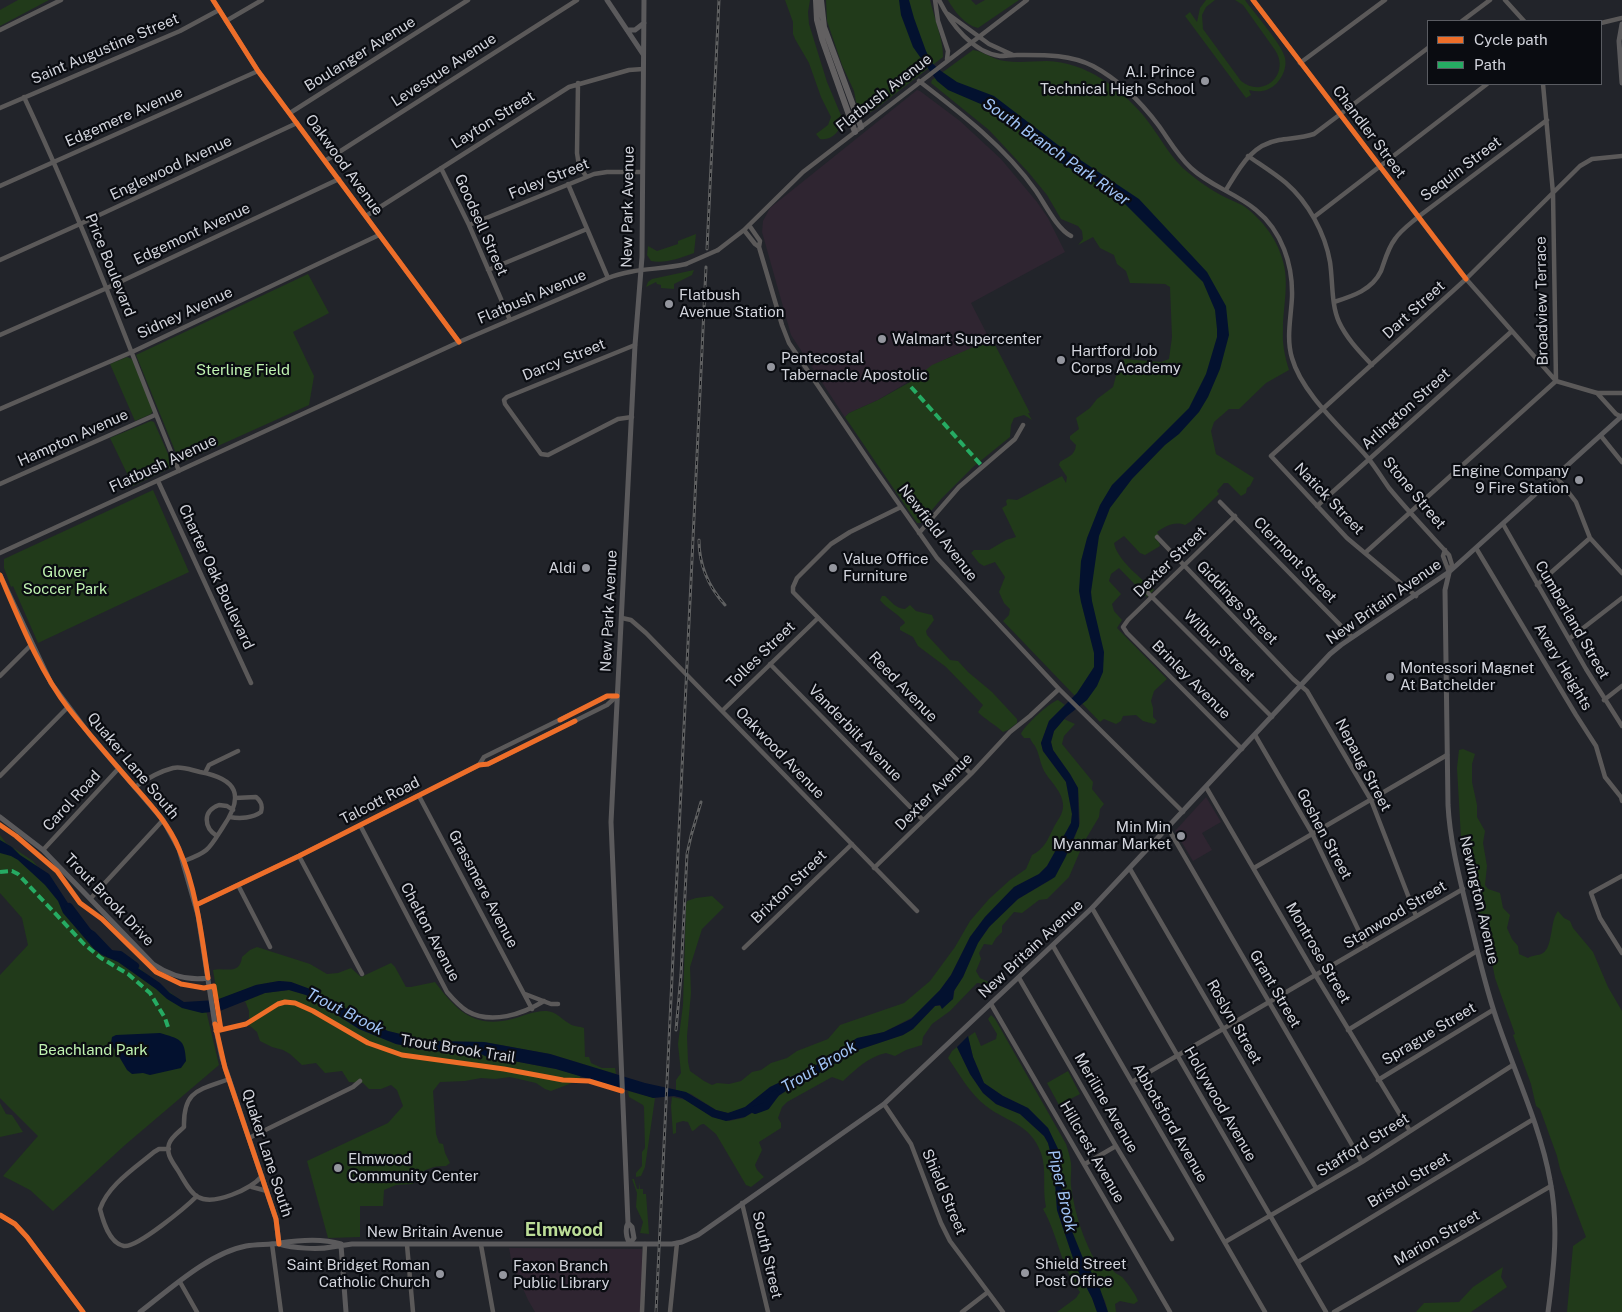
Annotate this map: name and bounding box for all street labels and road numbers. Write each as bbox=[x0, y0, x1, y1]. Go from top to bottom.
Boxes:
street label: Saint Augustine Street bbox=[28, 10, 182, 88]
street label: Boulanger Avenue bbox=[301, 13, 419, 95]
street label: Levesque Avenue bbox=[388, 29, 500, 111]
street label: Flatbush Avenue bbox=[833, 50, 935, 136]
street label: Chandler Street bbox=[1328, 82, 1410, 182]
street label: Edgemere Avenue bbox=[63, 83, 185, 151]
street label: Layton Street bbox=[448, 87, 538, 153]
street label: Oakwood Avenue bbox=[301, 111, 387, 219]
street label: Englewood Avenue bbox=[107, 132, 235, 204]
street label: Sequin Street bbox=[1417, 133, 1505, 205]
street label: New Park Avenue bbox=[618, 146, 638, 268]
street label: Foley Street bbox=[506, 155, 592, 203]
street label: Goodsell Street bbox=[451, 171, 511, 279]
street label: Edgemont Avenue bbox=[131, 199, 253, 269]
street label: Price Boulevard bbox=[81, 211, 139, 319]
street label: Broadview Terrace bbox=[1532, 236, 1552, 366]
street label: Flatbush Avenue bbox=[475, 266, 589, 328]
street label: Dart Street bbox=[1379, 277, 1449, 343]
street label: Sidney Avenue bbox=[135, 283, 235, 343]
street label: Darcy Street bbox=[520, 335, 608, 385]
street label: Arlington Street bbox=[1358, 364, 1454, 454]
street label: Hampton Avenue bbox=[15, 406, 131, 470]
street label: Flatbush Avenue bbox=[107, 431, 219, 497]
street label: Stone Street bbox=[1379, 453, 1449, 533]
street label: Natick Street bbox=[1290, 459, 1368, 539]
street label: Newfield Avenue bbox=[895, 481, 981, 585]
street label: Charter Oak Boulevard bbox=[174, 502, 258, 652]
street label: Clermont Street bbox=[1250, 513, 1340, 607]
street label: Dexter Street bbox=[1130, 523, 1210, 601]
street label: New Park Avenue bbox=[597, 550, 621, 672]
street label: New Britain Avenue bbox=[1323, 556, 1445, 648]
street label: Giddings Street bbox=[1193, 557, 1281, 649]
street label: Cumberland Street bbox=[1531, 558, 1613, 682]
street label: Wilbur Street bbox=[1180, 607, 1258, 685]
street label: Tolles Street bbox=[723, 618, 799, 692]
street label: Avery Heights bbox=[1530, 620, 1596, 714]
street label: Brinley Avenue bbox=[1148, 637, 1234, 723]
street label: Reed Avenue bbox=[865, 648, 941, 726]
street label: Vanderbilt Avenue bbox=[804, 681, 906, 785]
street label: Oakwood Avenue bbox=[732, 703, 828, 803]
street label: Quaker Lane South bbox=[83, 709, 183, 823]
street label: Nepaug Street bbox=[1331, 716, 1395, 814]
street label: Dexter Avenue bbox=[892, 750, 976, 834]
street label: Carol Road bbox=[39, 767, 105, 835]
street label: Talcott Road bbox=[337, 773, 423, 829]
street label: Goshen Street bbox=[1293, 786, 1355, 882]
street label: Grassmere Avenue bbox=[444, 827, 522, 951]
street label: Newington Avenue bbox=[1455, 834, 1503, 966]
street label: Brixton Street bbox=[748, 846, 830, 928]
street label: Trout Brook Drive bbox=[60, 850, 158, 950]
street label: Stanwood Street bbox=[1340, 877, 1450, 953]
street label: Chelton Avenue bbox=[396, 879, 464, 985]
street label: New Britain Avenue bbox=[975, 896, 1087, 1002]
street label: Montrose Street bbox=[1282, 899, 1354, 1007]
street label: Grant Street bbox=[1246, 947, 1304, 1031]
street label: Roslyn Street bbox=[1203, 977, 1265, 1067]
street label: Sprague Street bbox=[1379, 999, 1479, 1069]
street label: Trout Brook Trail bbox=[399, 1031, 517, 1067]
street label: Hollywood Avenue bbox=[1180, 1044, 1260, 1164]
street label: Meriline Avenue bbox=[1070, 1050, 1142, 1156]
street label: Abbotsford Avenue bbox=[1129, 1060, 1211, 1186]
street label: Quaker Lane South bbox=[238, 1087, 296, 1219]
street label: Hillcrest Avenue bbox=[1056, 1098, 1128, 1206]
street label: Stafford Street bbox=[1313, 1109, 1413, 1181]
street label: Shield Street bbox=[918, 1146, 970, 1238]
street label: Bristol Street bbox=[1364, 1148, 1454, 1212]
street label: Marion Street bbox=[1391, 1206, 1483, 1270]
street label: South Street bbox=[748, 1210, 786, 1300]
street label: New Britain Avenue bbox=[367, 1223, 503, 1241]

